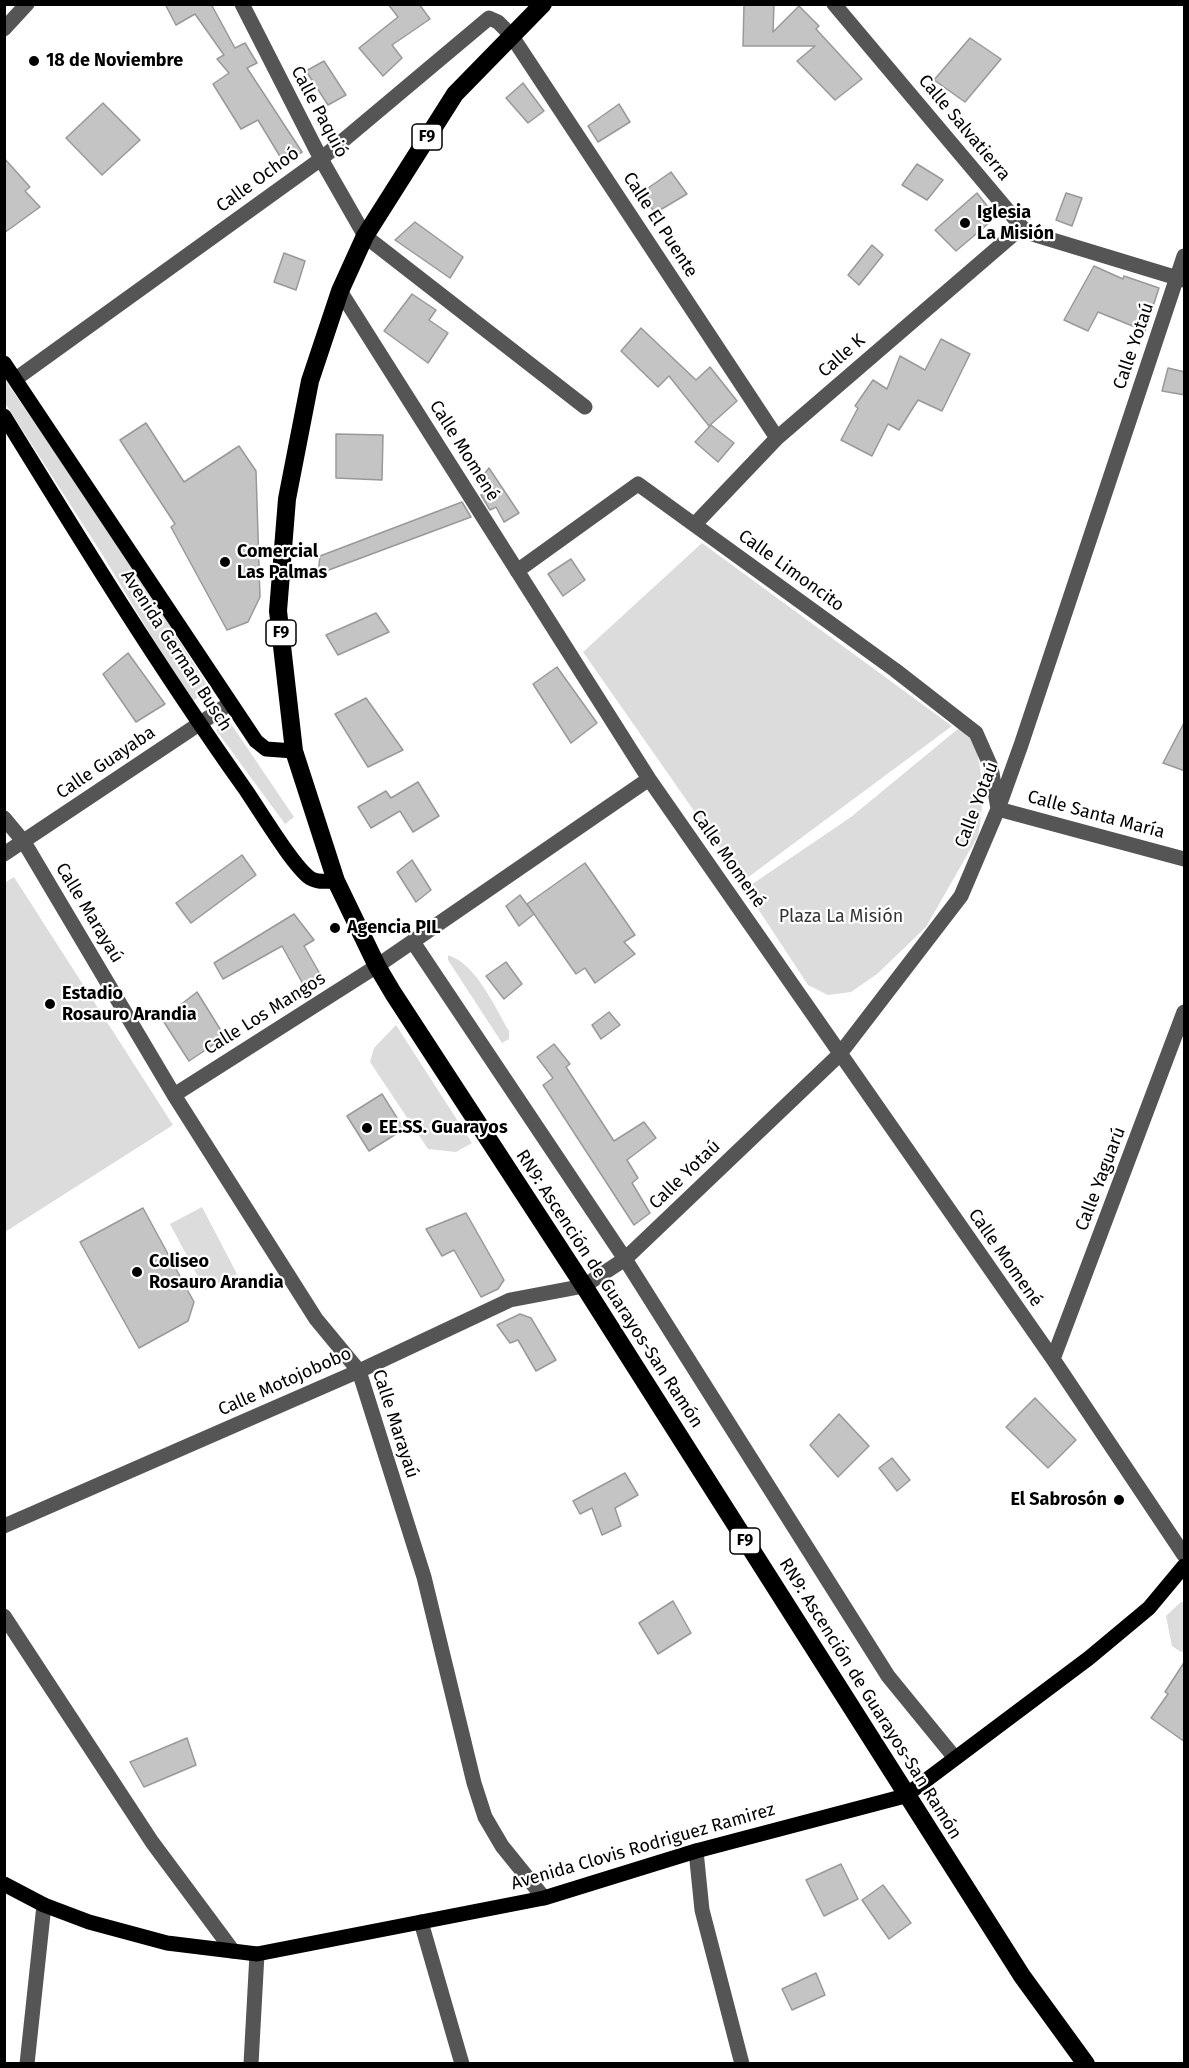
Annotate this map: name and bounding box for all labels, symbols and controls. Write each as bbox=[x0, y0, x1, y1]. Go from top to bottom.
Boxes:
place label: 18 de Noviembre bbox=[46, 50, 183, 72]
marker: 18 de Noviembre bbox=[27, 54, 41, 68]
street label: Calle Paquió bbox=[286, 63, 352, 161]
street label: Calle Salvatierra bbox=[913, 71, 1015, 185]
road number: F9 bbox=[412, 124, 442, 150]
street label: Calle Ochoó bbox=[212, 143, 304, 217]
street label: Calle El Puente bbox=[618, 168, 702, 282]
place label: Iglesia La Misión bbox=[977, 202, 1054, 244]
marker: Iglesia La Misión bbox=[958, 216, 972, 230]
street label: Calle Yotaú bbox=[1109, 300, 1159, 392]
street label: Calle K bbox=[814, 330, 870, 382]
street label: Calle Momené bbox=[424, 397, 504, 505]
street label: Calle Limoncito bbox=[734, 525, 848, 617]
place label: Comercial Las Palmas bbox=[237, 541, 327, 584]
marker: Comercial Las Palmas bbox=[218, 555, 232, 569]
street label: Avenida German Busch bbox=[116, 566, 236, 736]
road number: F9 bbox=[266, 620, 296, 646]
street label: Calle Guayaba bbox=[52, 722, 160, 804]
street label: Calle Yotaú bbox=[951, 759, 1003, 851]
street label: Calle Santa María bbox=[1025, 786, 1167, 844]
street label: Calle Momené bbox=[686, 806, 770, 912]
street label: Calle Marayaú bbox=[51, 859, 127, 967]
park label: Plaza La Misión bbox=[779, 906, 903, 928]
place label: Agencia PIL bbox=[347, 917, 441, 939]
marker: Agencia PIL bbox=[328, 921, 342, 935]
street label: Calle Los Mangos bbox=[200, 968, 330, 1060]
place label: Estadio Rosauro Arandia bbox=[62, 983, 197, 1026]
marker: Estadio Rosauro Arandia bbox=[43, 997, 57, 1011]
place label: EE.SS. Guarayos bbox=[379, 1117, 508, 1139]
marker: EE.SS. Guarayos bbox=[360, 1121, 374, 1135]
street label: Calle Yaguarú bbox=[1071, 1124, 1131, 1234]
street label: Calle Yotaú bbox=[645, 1136, 725, 1214]
street label: RN9: Ascención de Guarayos-San Ramón bbox=[511, 1146, 707, 1432]
street label: Calle Momené bbox=[963, 1205, 1047, 1311]
place label: Coliseo Rosauro Arandia bbox=[149, 1251, 284, 1294]
marker: Coliseo Rosauro Arandia bbox=[130, 1265, 144, 1279]
street label: Calle Motojobobo bbox=[215, 1343, 355, 1421]
street label: Calle Marayaú bbox=[367, 1367, 423, 1481]
place label: El Sabrosón bbox=[1010, 1489, 1107, 1511]
marker: El Sabrosón bbox=[1112, 1493, 1126, 1507]
road number: F9 bbox=[730, 1528, 760, 1554]
street label: RN9: Ascención de Guarayos-San Ramón bbox=[774, 1554, 966, 1844]
street label: Avenida Clovis Rodriguez Ramirez bbox=[509, 1799, 777, 1895]

